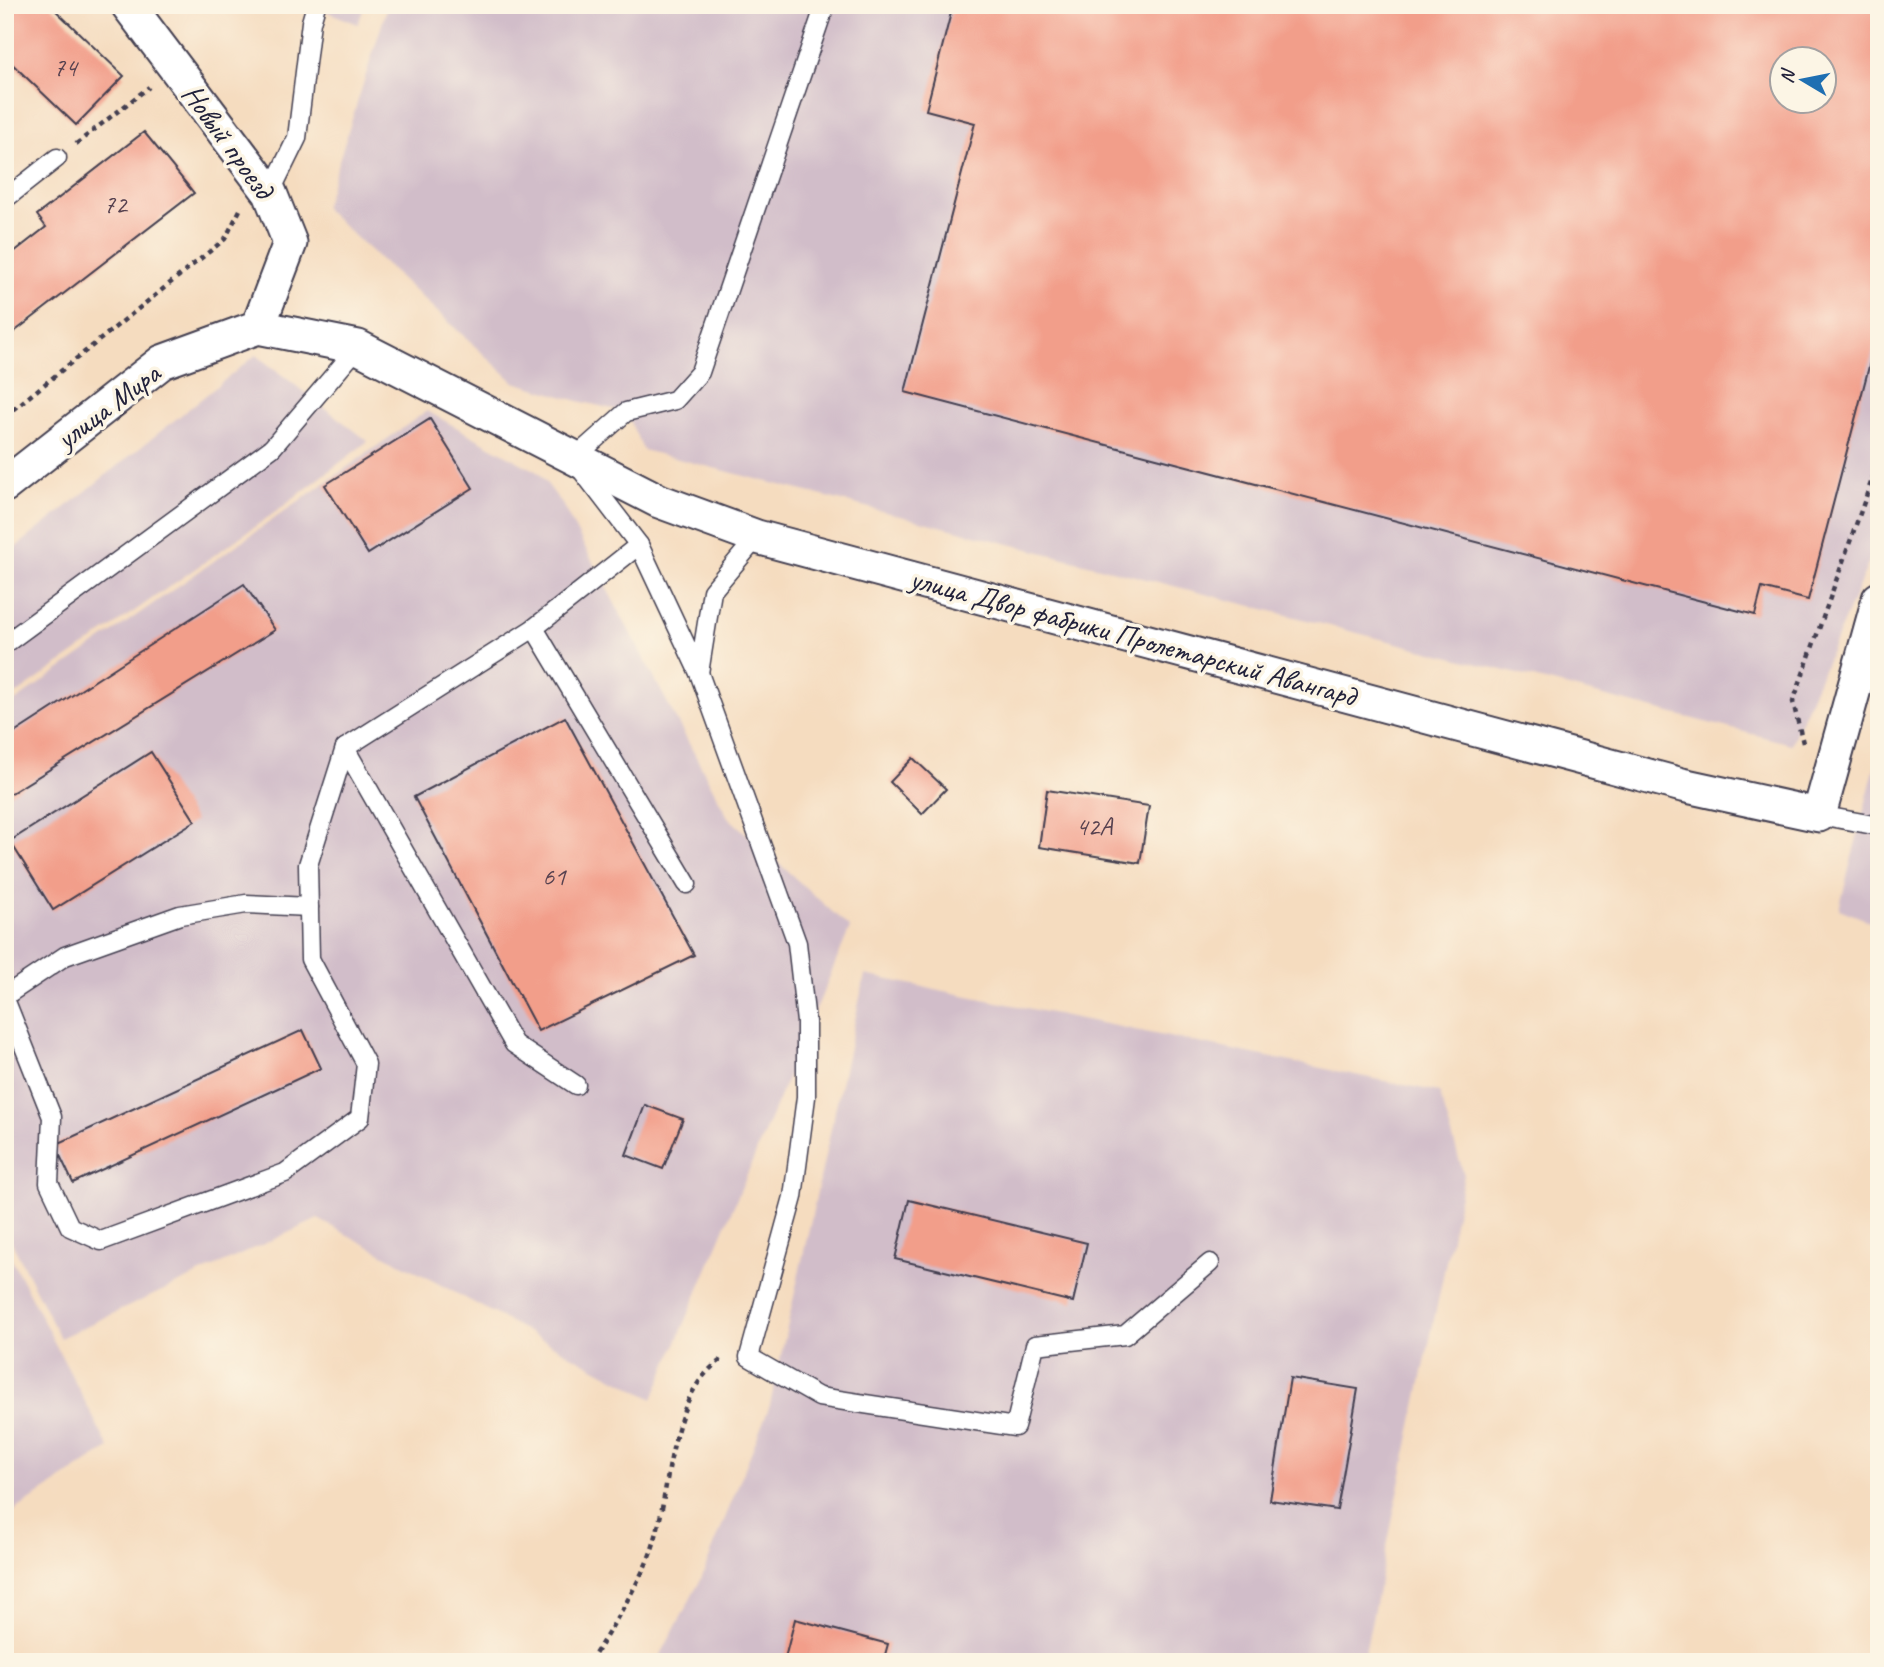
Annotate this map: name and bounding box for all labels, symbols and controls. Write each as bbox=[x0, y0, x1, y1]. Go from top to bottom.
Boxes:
north arrow bbox=[1769, 46, 1839, 116]
house number: 74 bbox=[53, 51, 79, 84]
text: N bbox=[1774, 66, 1801, 85]
street label: Новый проезд bbox=[174, 76, 284, 208]
house number: 72 bbox=[103, 188, 129, 221]
street label: улица Мира bbox=[47, 353, 169, 459]
street label: улица Двор фабрики Пролетарский Авангард bbox=[904, 559, 1362, 715]
house number: 42А bbox=[1076, 810, 1114, 843]
house number: 61 bbox=[542, 860, 567, 893]

